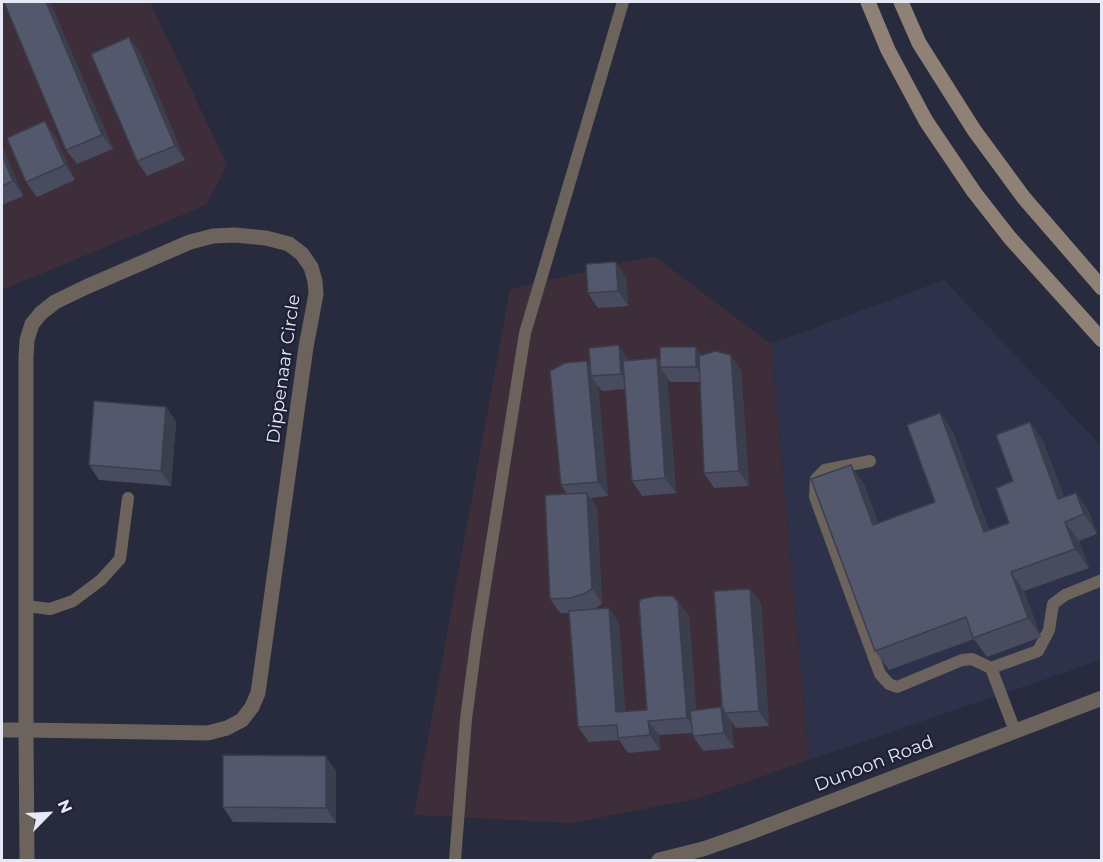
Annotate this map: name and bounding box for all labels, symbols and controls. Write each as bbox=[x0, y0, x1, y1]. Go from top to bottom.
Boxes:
street label: Dippenaar Circle bbox=[263, 293, 305, 445]
street label: Dunoon Road bbox=[811, 731, 937, 797]
north arrow bbox=[18, 784, 78, 844]
text: N bbox=[54, 797, 76, 816]

